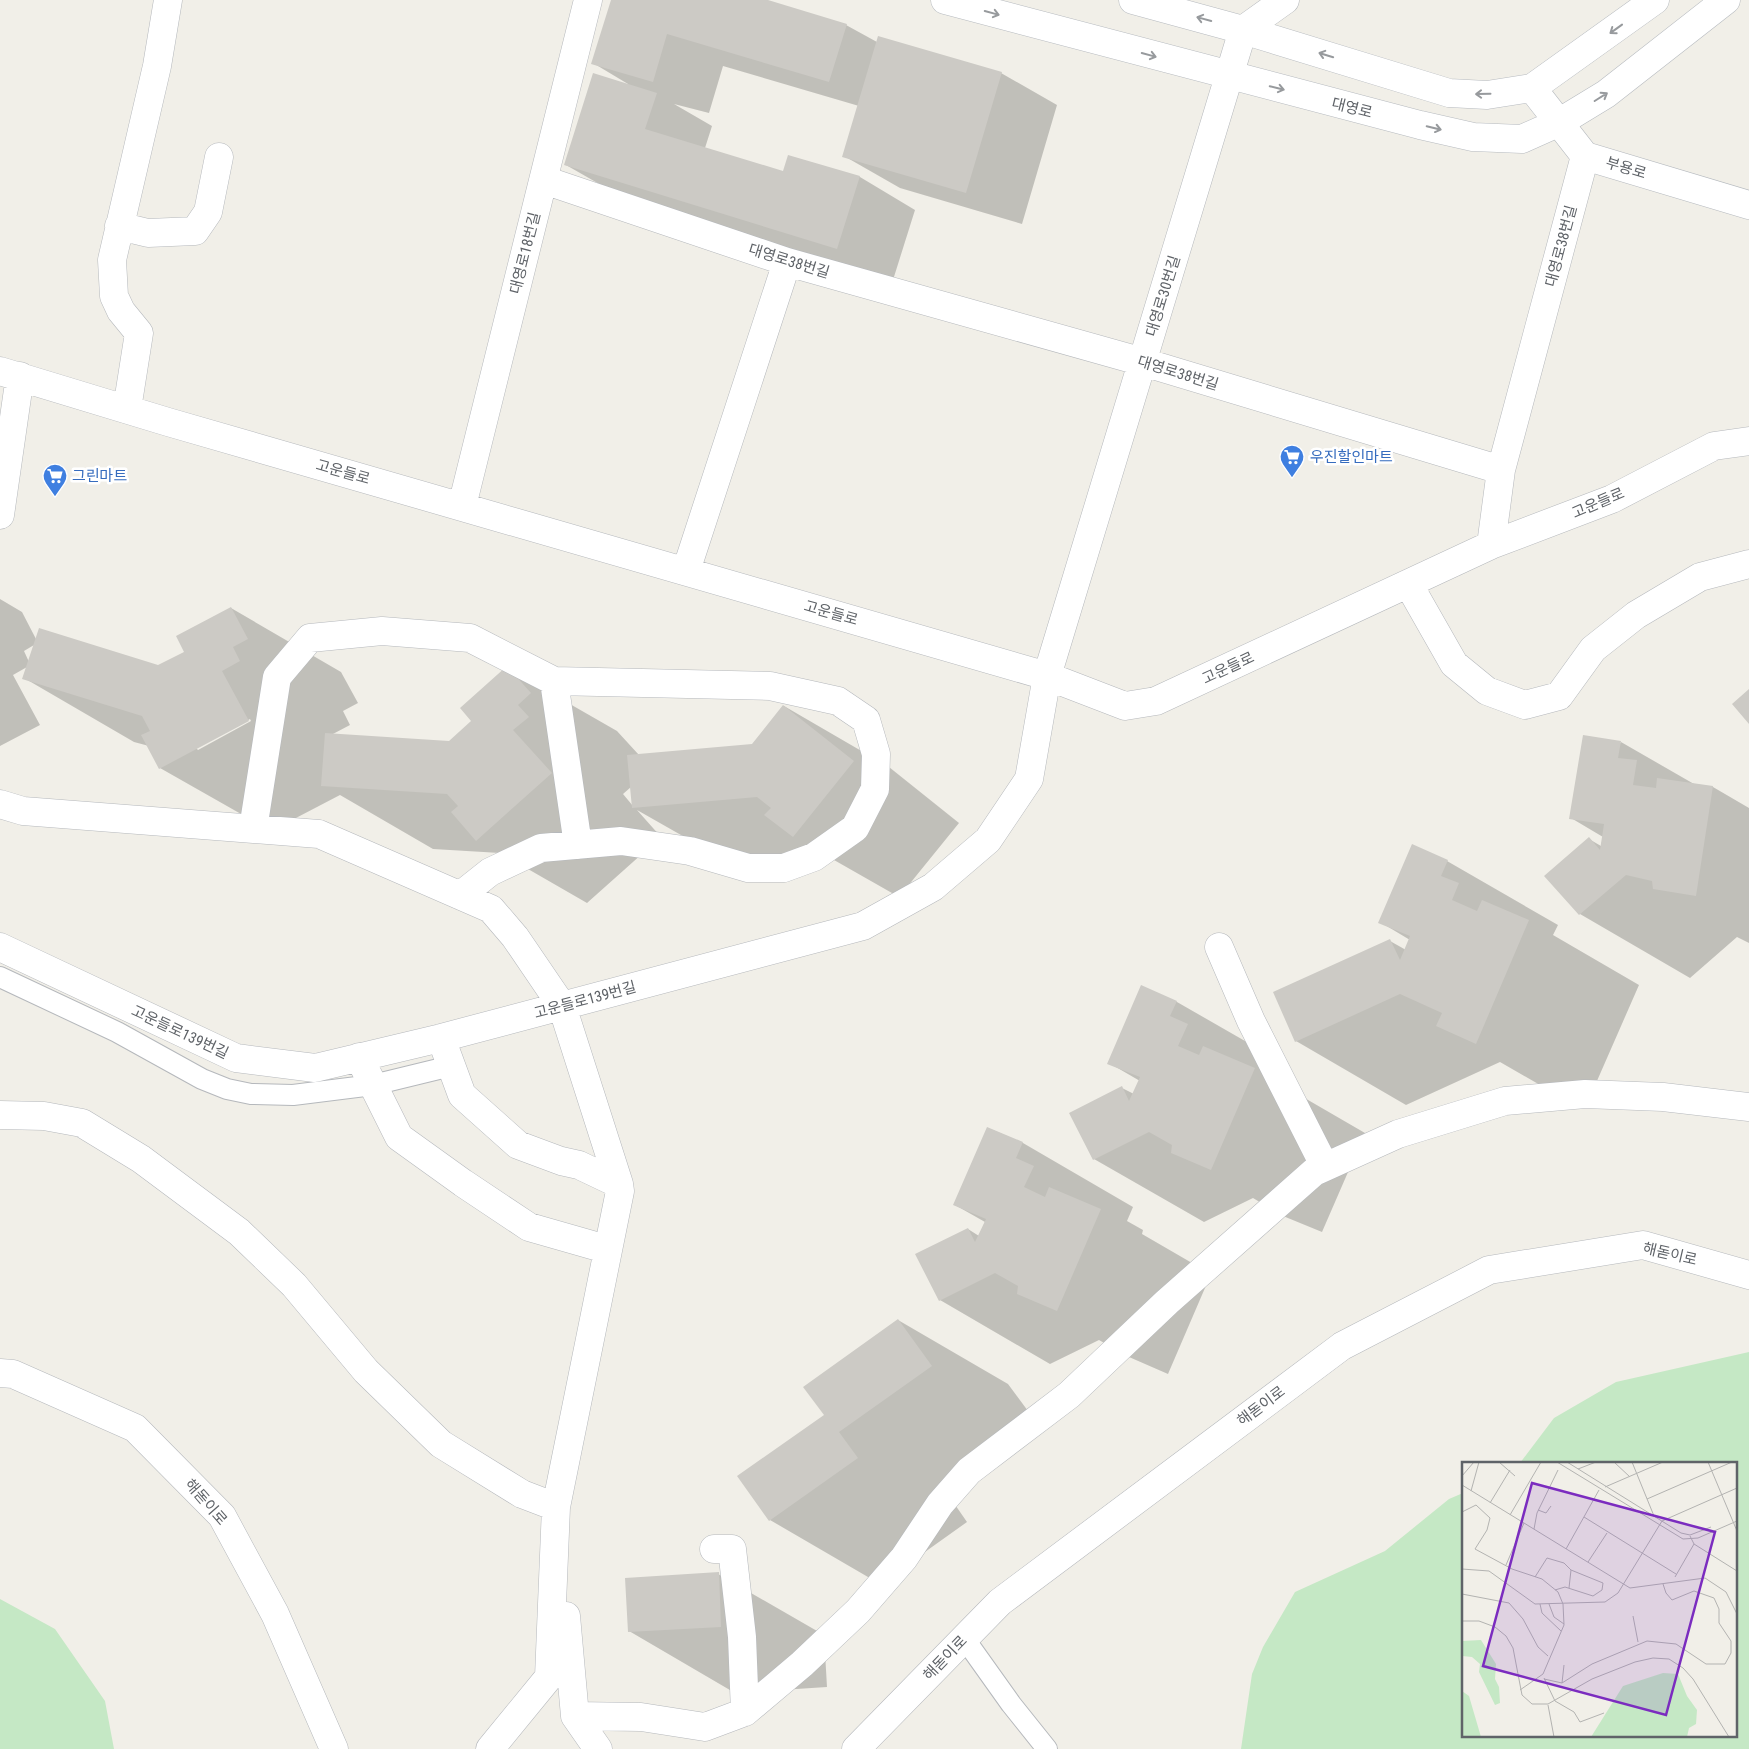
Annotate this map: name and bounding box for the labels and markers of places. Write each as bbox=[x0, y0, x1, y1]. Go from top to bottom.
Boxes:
supermarket icon: 우진할인마트 bbox=[1279, 444, 1305, 478]
place label: 우진할인마트 bbox=[1310, 448, 1393, 466]
supermarket icon: 그린마트 bbox=[42, 463, 68, 497]
place label: 그린마트 bbox=[72, 467, 127, 485]

